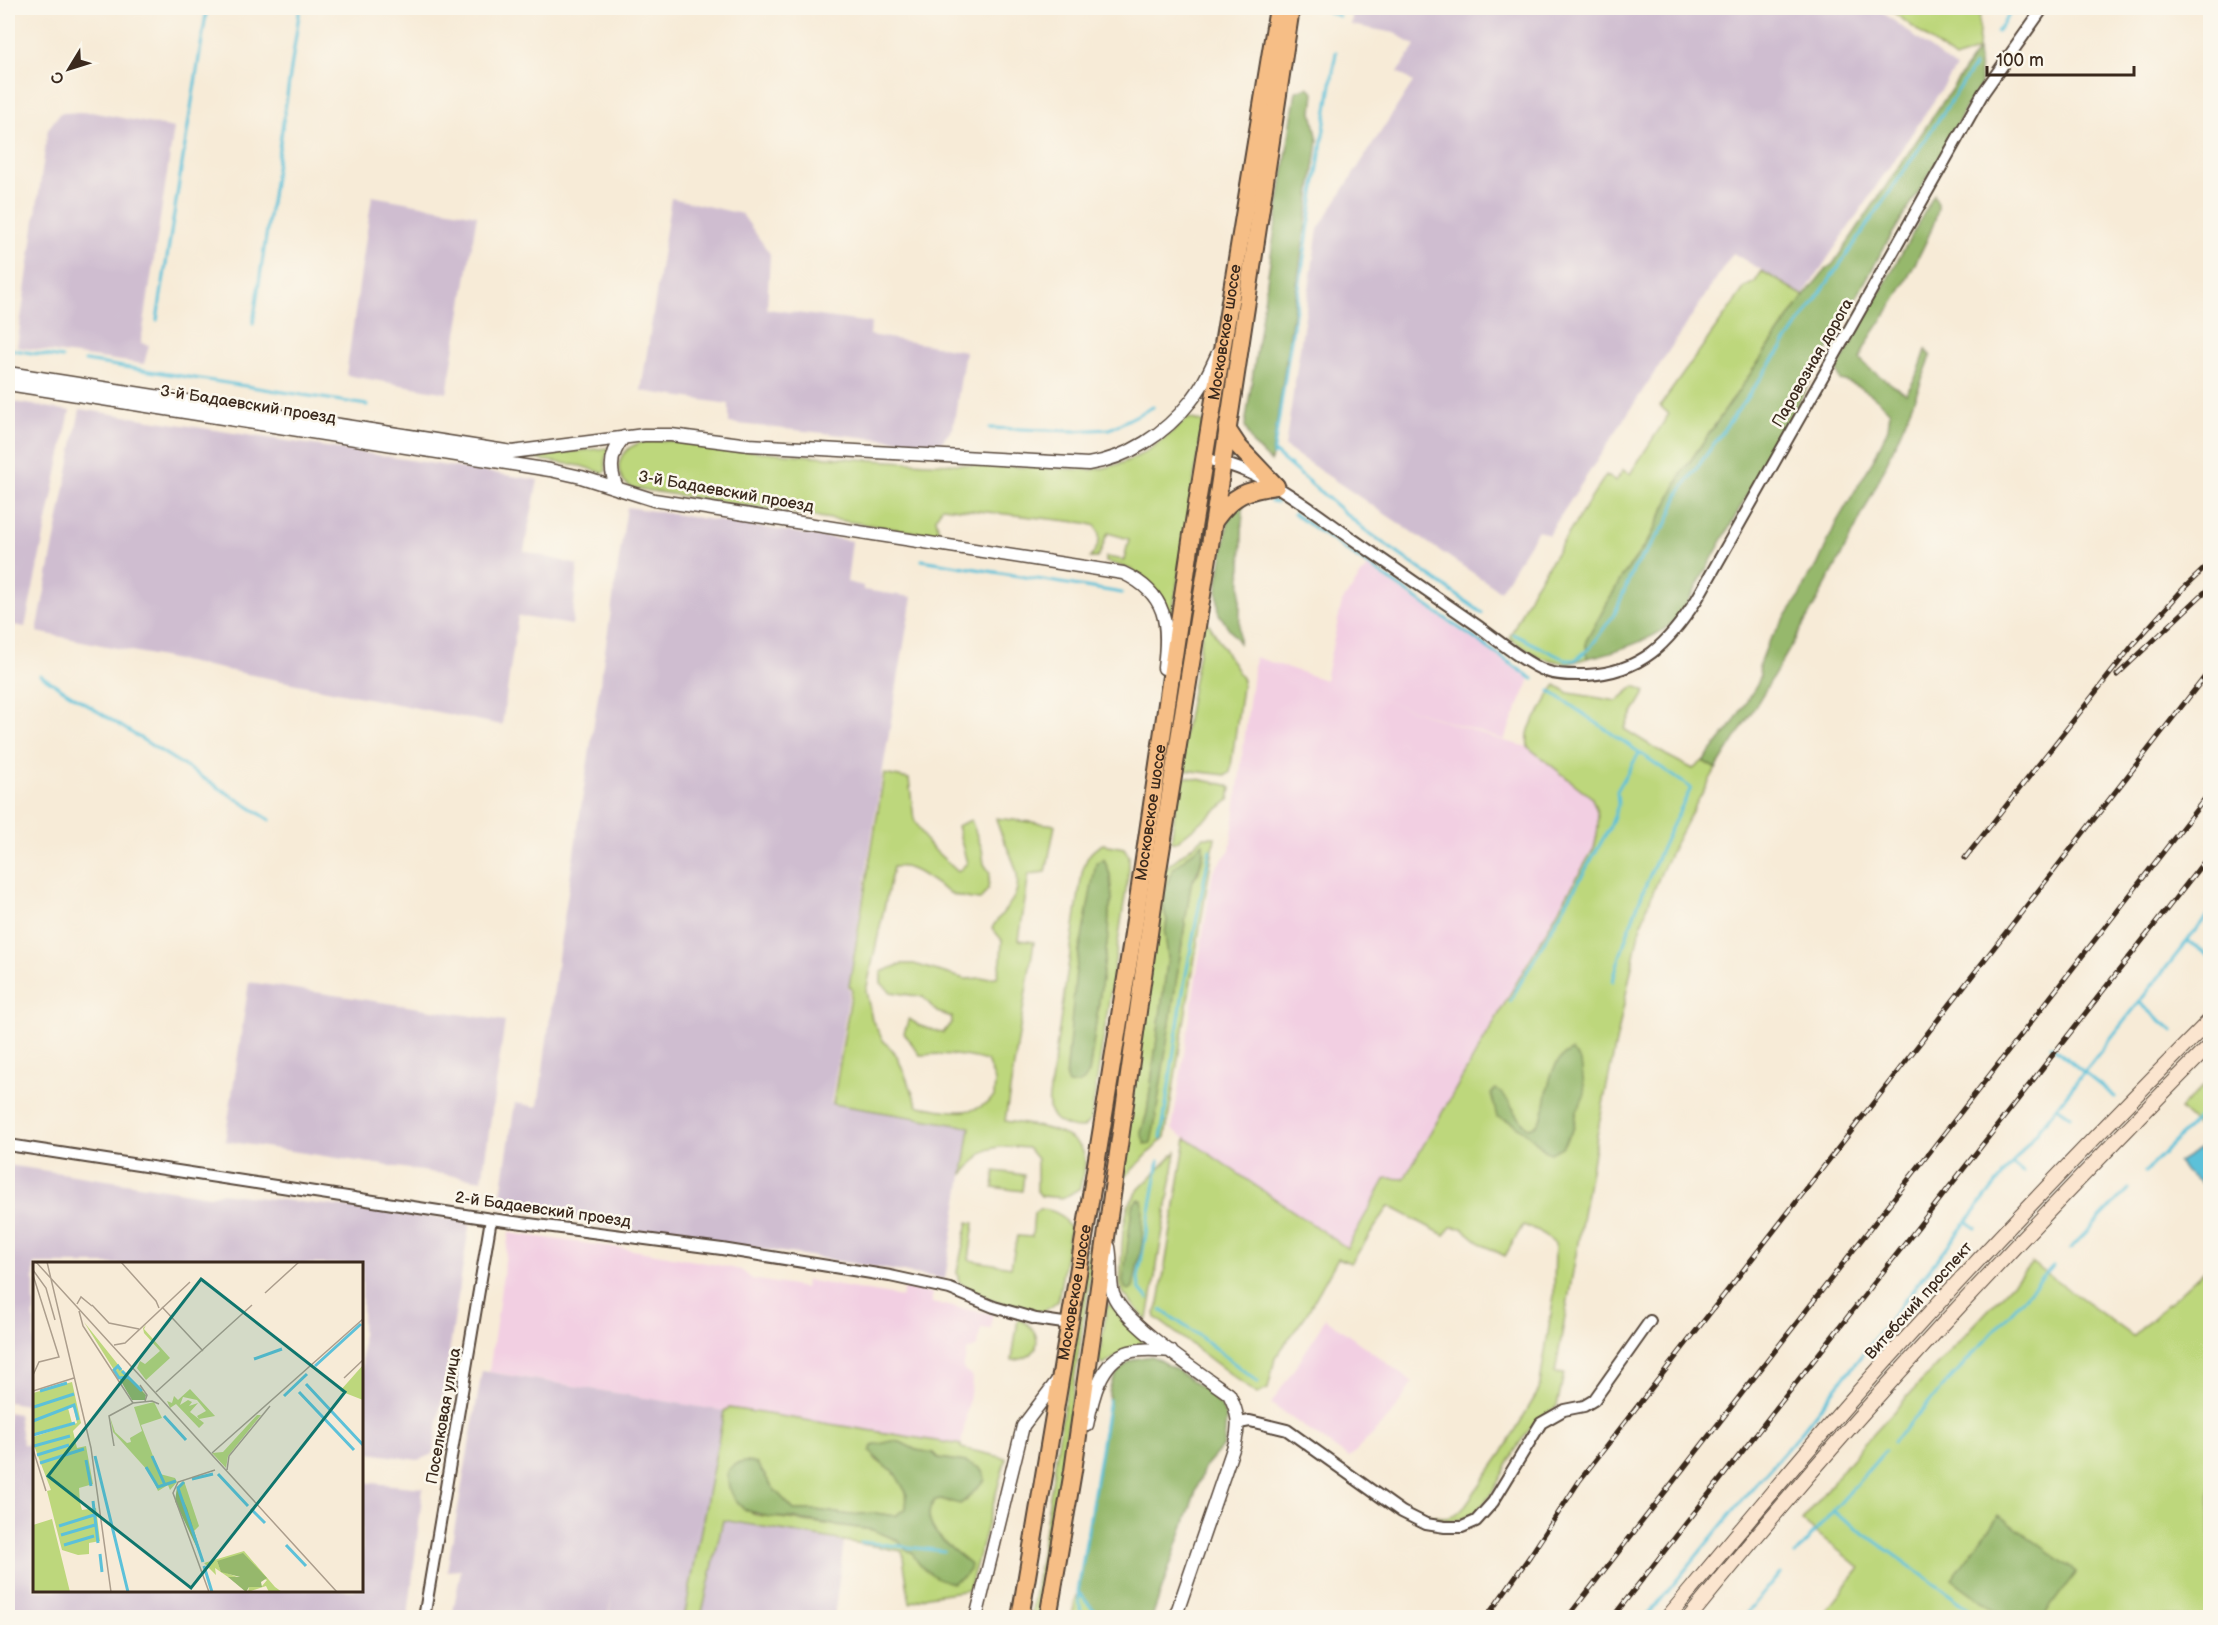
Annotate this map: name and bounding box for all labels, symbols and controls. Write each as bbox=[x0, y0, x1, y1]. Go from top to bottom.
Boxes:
north arrow bbox=[39, 39, 99, 99]
scale bar bbox=[1987, 39, 2134, 77]
text: 100 m bbox=[1996, 50, 2044, 71]
text: С bbox=[47, 67, 69, 88]
street label: Московское шоссе bbox=[1204, 263, 1245, 402]
street label: Паровозная дорога bbox=[1768, 295, 1858, 431]
street label: 3-й Бадаевский проезд bbox=[159, 382, 338, 428]
street label: 3-й Бадаевский проезд bbox=[637, 467, 816, 517]
street label: Московское шоссе bbox=[1131, 743, 1170, 882]
street label: 2-й Бадаевский проезд bbox=[454, 1188, 632, 1232]
street label: Московское шоссе bbox=[1054, 1223, 1096, 1362]
street label: Витебский проспект bbox=[1861, 1238, 1977, 1364]
inset map bbox=[33, 1262, 363, 1592]
street label: Поселковая улица bbox=[423, 1346, 465, 1486]

